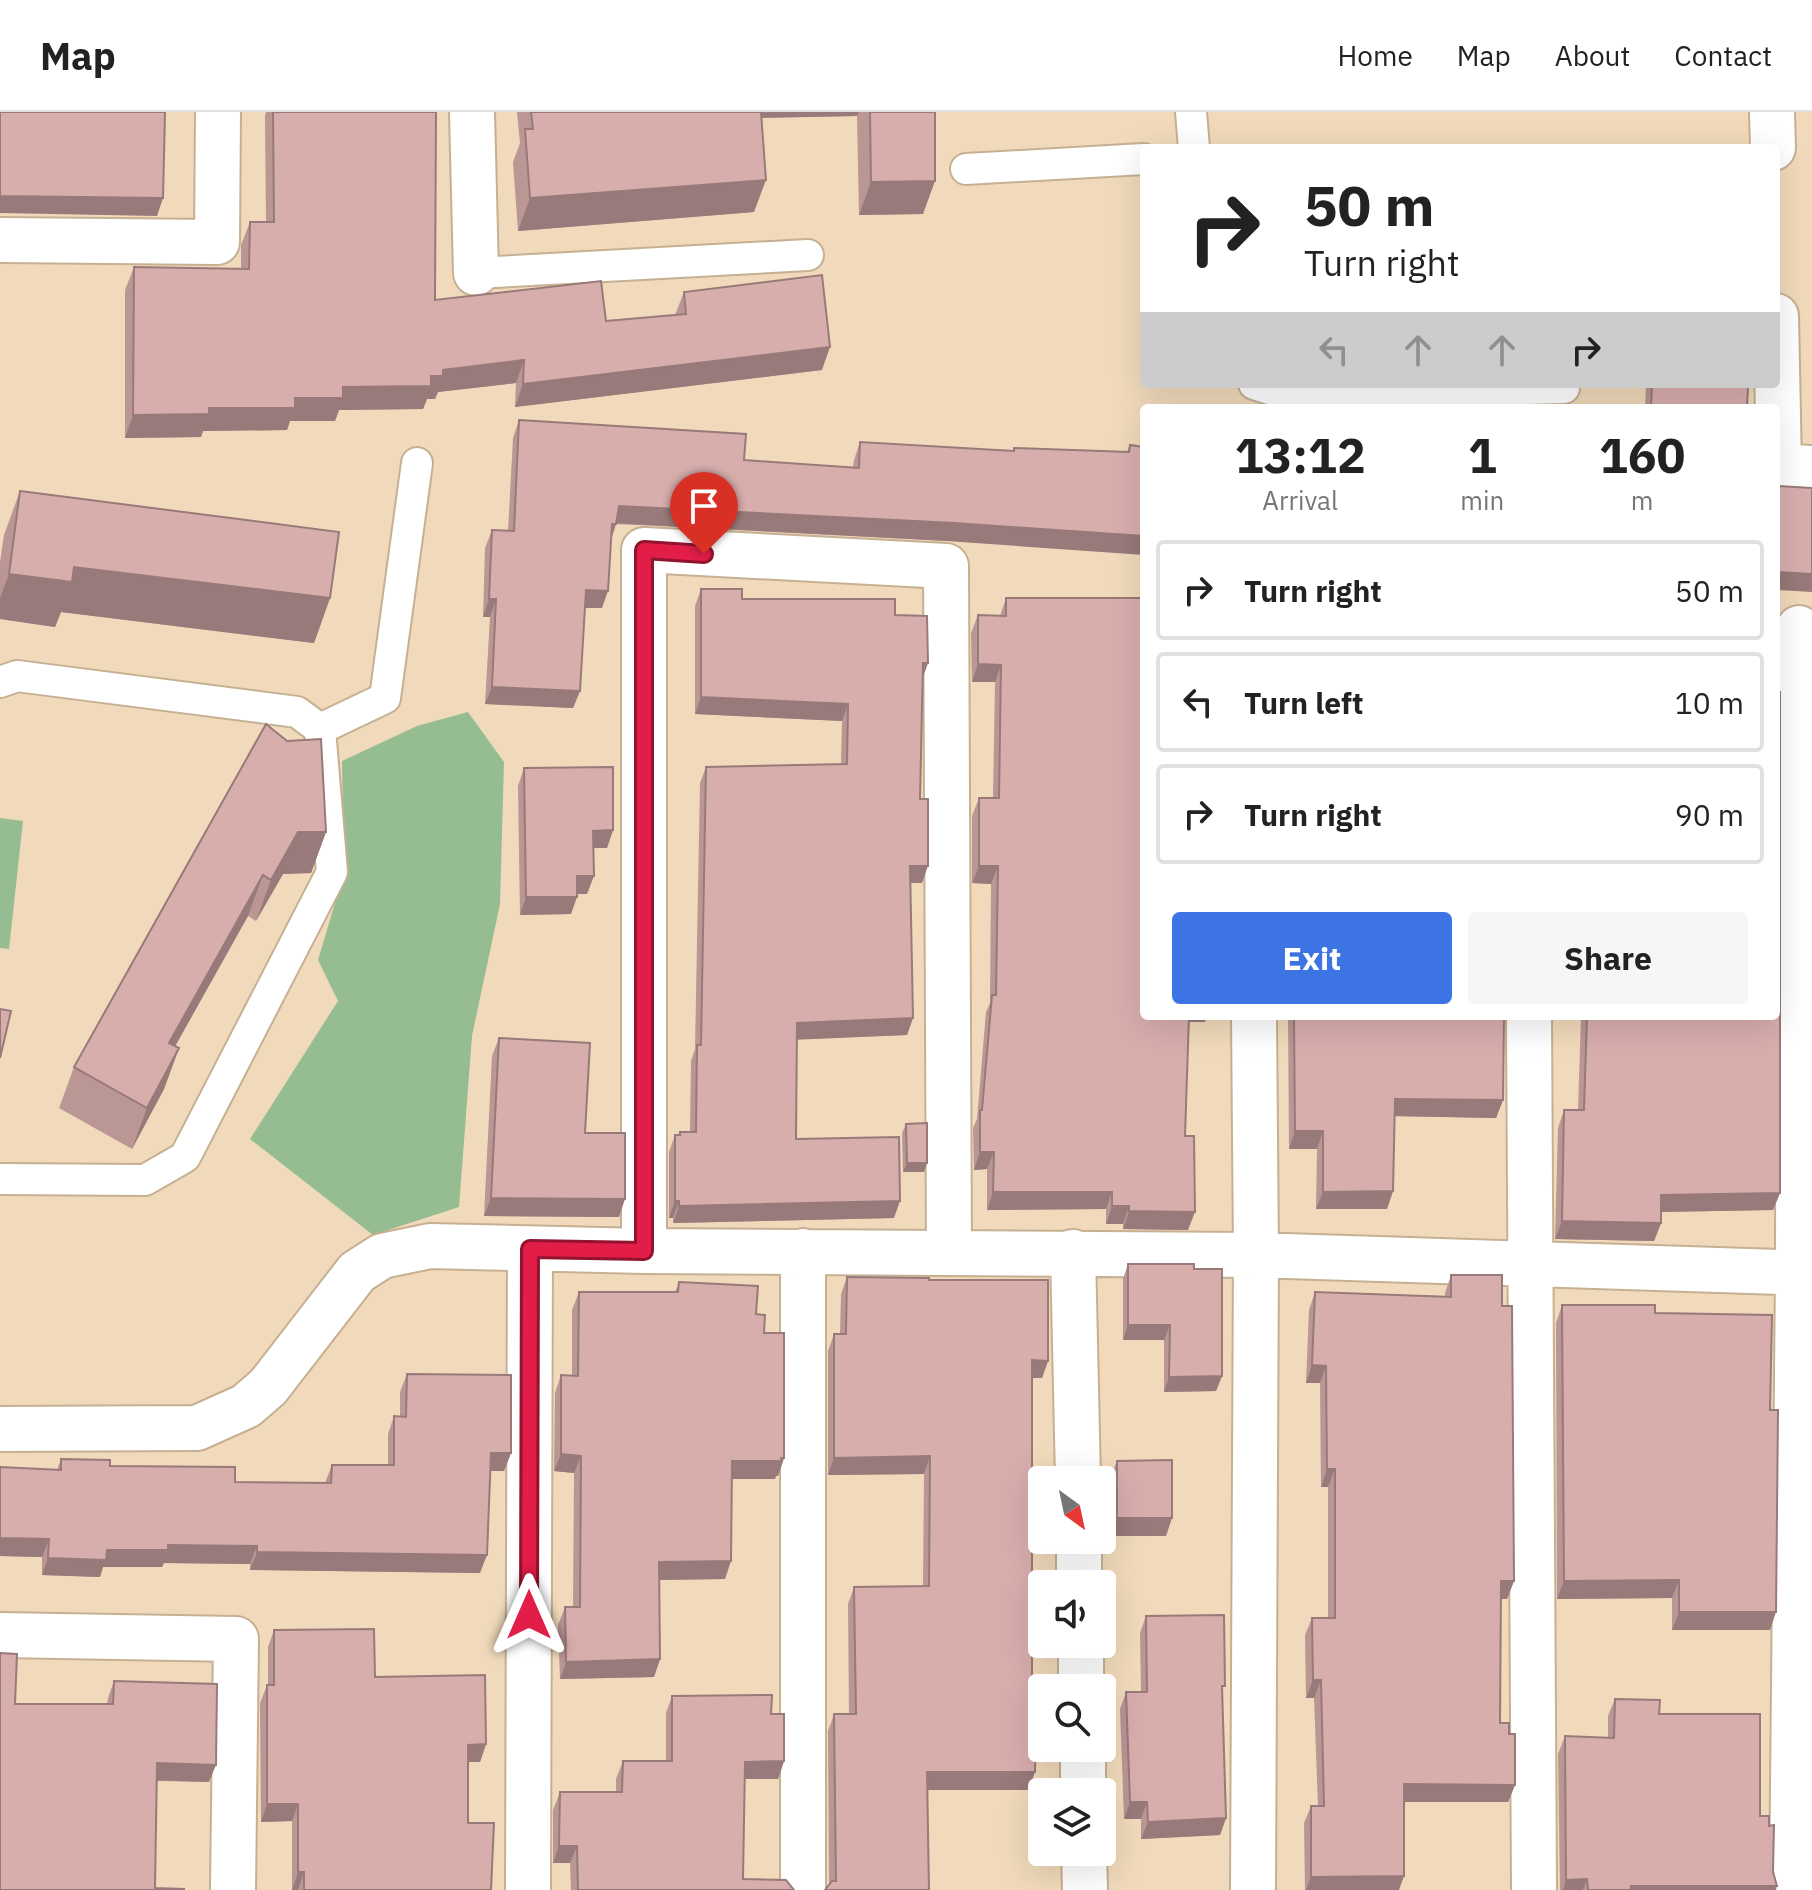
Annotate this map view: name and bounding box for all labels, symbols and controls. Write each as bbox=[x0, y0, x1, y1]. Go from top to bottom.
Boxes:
text: Map bbox=[40, 31, 116, 80]
text: Home bbox=[1337, 37, 1413, 74]
text: Map bbox=[1457, 37, 1511, 74]
text: About bbox=[1555, 37, 1630, 74]
text: Contact bbox=[1674, 37, 1772, 74]
text: 50 m bbox=[1304, 169, 1434, 241]
icon: right bbox=[1172, 176, 1276, 280]
text: Turn right bbox=[1304, 239, 1460, 286]
icon: left bbox=[1312, 328, 1356, 372]
icon: ahead bbox=[1396, 328, 1440, 372]
icon: ahead bbox=[1480, 328, 1524, 372]
icon: right bbox=[1564, 328, 1608, 372]
text: 13:12 bbox=[1235, 424, 1366, 486]
text: 1 bbox=[1468, 424, 1497, 486]
text: 160 bbox=[1599, 424, 1685, 486]
pin bbox=[670, 472, 738, 554]
text: Arrival bbox=[1262, 483, 1338, 517]
text: min bbox=[1460, 483, 1504, 517]
text: m bbox=[1631, 483, 1653, 517]
icon: arrive bbox=[682, 484, 726, 528]
icon: right bbox=[1176, 568, 1220, 612]
text: Turn right bbox=[1244, 571, 1382, 610]
text: 50 m bbox=[1675, 571, 1744, 610]
icon: left bbox=[1176, 680, 1220, 724]
text: Turn left bbox=[1244, 683, 1363, 722]
text: 10 m bbox=[1675, 683, 1744, 722]
icon: right bbox=[1176, 792, 1220, 836]
text: Turn right bbox=[1244, 795, 1382, 834]
text: 90 m bbox=[1675, 795, 1744, 834]
button: Exit bbox=[1172, 912, 1452, 1004]
button: Share bbox=[1468, 912, 1748, 1004]
north arrow bbox=[1028, 1466, 1116, 1554]
map controls bbox=[1028, 1466, 1116, 1866]
button: sound bbox=[1028, 1570, 1116, 1658]
position arrow bbox=[487, 1573, 571, 1657]
button: search bbox=[1028, 1674, 1116, 1762]
button: layers bbox=[1028, 1778, 1116, 1866]

